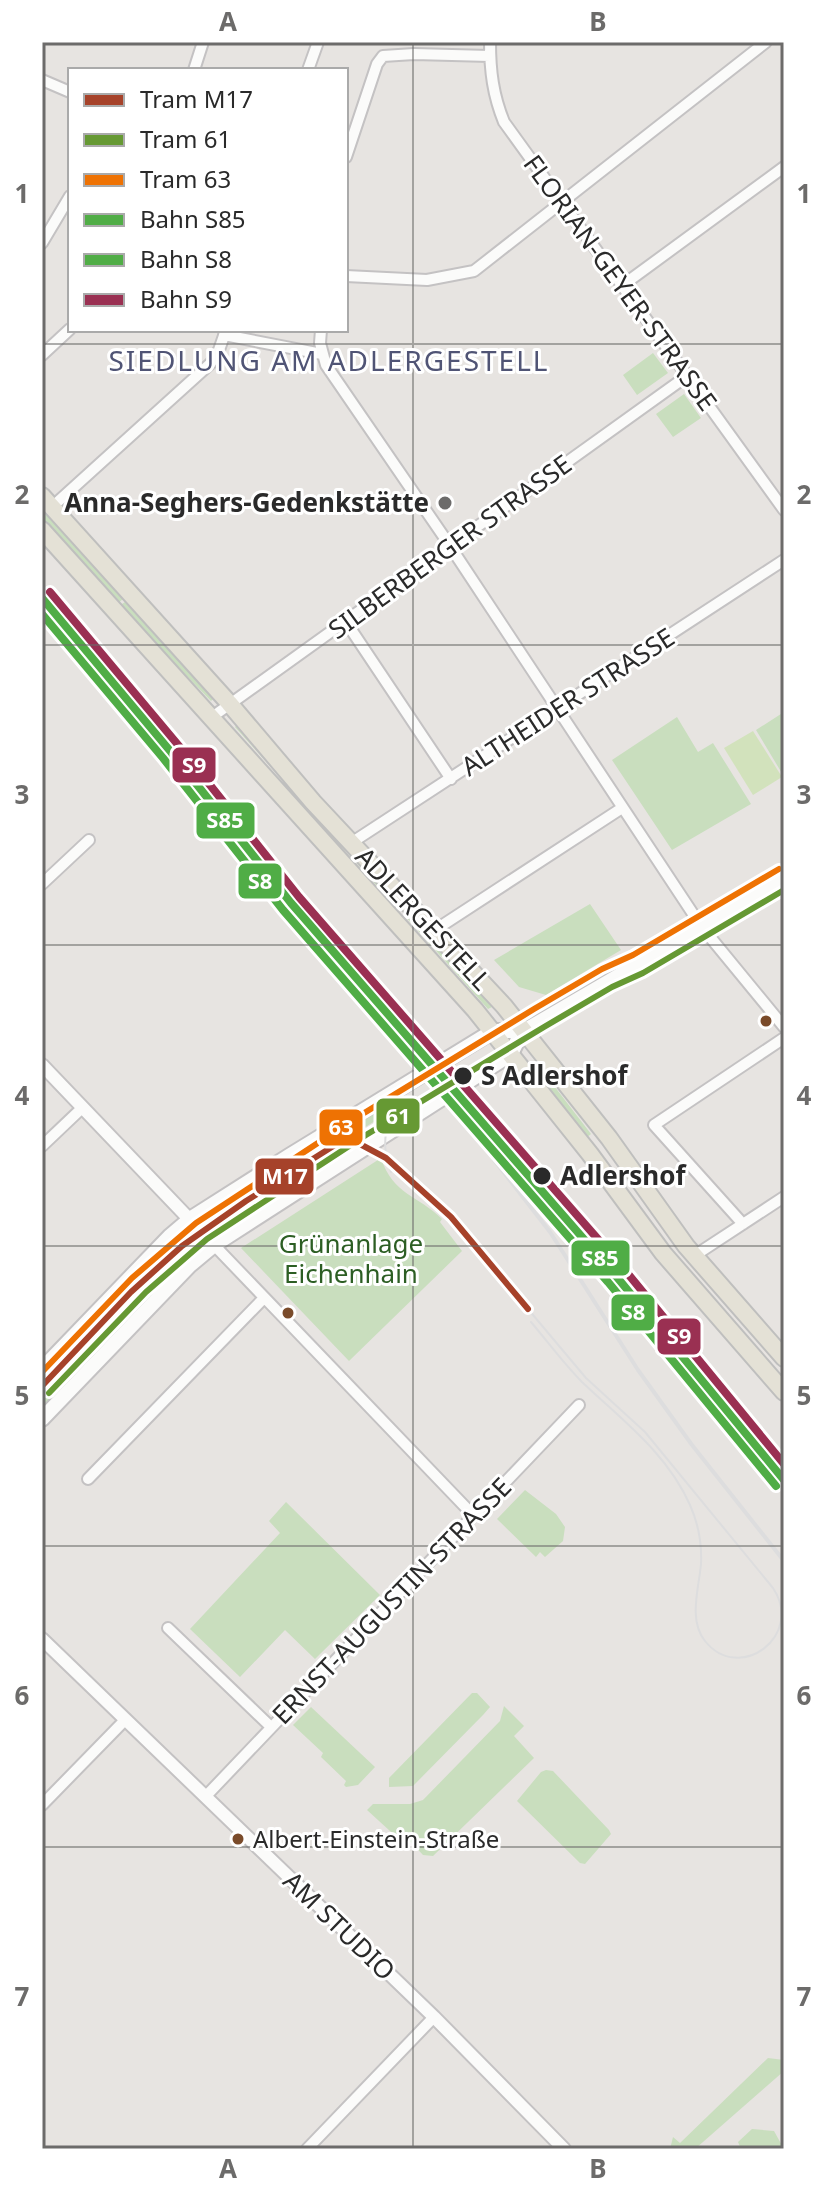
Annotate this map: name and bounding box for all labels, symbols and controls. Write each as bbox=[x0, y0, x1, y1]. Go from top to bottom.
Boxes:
text: A bbox=[219, 3, 237, 39]
text: B bbox=[589, 3, 607, 39]
legend bbox=[68, 68, 348, 332]
text: Tram M17 bbox=[140, 82, 253, 115]
text: Tram 61 bbox=[140, 122, 231, 155]
street label: FLORIAN-GEYER-STRASSE bbox=[516, 147, 726, 418]
text: Tram 63 bbox=[140, 162, 231, 195]
text: 1 bbox=[15, 175, 29, 211]
text: 1 bbox=[797, 175, 811, 211]
text: Bahn S85 bbox=[140, 202, 246, 235]
text: Bahn S8 bbox=[140, 242, 232, 275]
text: Bahn S9 bbox=[140, 282, 232, 315]
district label: SIEDLUNG AM ADLERGESTELL bbox=[108, 341, 550, 379]
street label: SILBERBERGER STRASSE bbox=[320, 446, 578, 647]
text: 2 bbox=[15, 476, 30, 512]
text: 2 bbox=[797, 476, 812, 512]
place label: Anna-Seghers-Gedenkstätte bbox=[64, 484, 429, 520]
marker: Anna-Seghers-Gedenkstätte bbox=[436, 494, 454, 512]
street label: ALTHEIDER STRASSE bbox=[454, 619, 681, 784]
line badge: S9 bbox=[171, 746, 217, 784]
text: S9 bbox=[182, 749, 206, 779]
text: 3 bbox=[15, 776, 29, 812]
text: 3 bbox=[797, 776, 811, 812]
line badge: S85 bbox=[195, 801, 256, 840]
text: S85 bbox=[206, 804, 244, 834]
street label: ADLERGESTELL bbox=[348, 839, 500, 998]
line badge: S8 bbox=[237, 862, 283, 900]
text: S8 bbox=[248, 865, 272, 895]
unlabelled marker bbox=[758, 1013, 774, 1029]
place label: S Adlershof bbox=[481, 1057, 630, 1093]
marker: S Adlershof bbox=[452, 1065, 474, 1087]
text: 4 bbox=[15, 1077, 30, 1113]
text: 4 bbox=[797, 1077, 812, 1113]
line badge: 61 bbox=[375, 1097, 421, 1135]
text: 61 bbox=[385, 1100, 411, 1130]
line badge: 63 bbox=[318, 1108, 364, 1147]
text: 63 bbox=[328, 1111, 354, 1141]
line badge: M17 bbox=[254, 1157, 315, 1196]
place label: Adlershof bbox=[560, 1157, 688, 1193]
text: M17 bbox=[262, 1160, 308, 1190]
marker: Adlershof bbox=[531, 1165, 553, 1187]
park label: Grünanlage Eichenhain bbox=[279, 1225, 423, 1291]
line badge: S85 bbox=[570, 1239, 631, 1277]
text: S85 bbox=[581, 1242, 619, 1272]
line badge: S8 bbox=[610, 1293, 656, 1332]
text: S8 bbox=[621, 1296, 645, 1326]
unlabelled marker bbox=[280, 1305, 296, 1321]
line badge: S9 bbox=[656, 1317, 702, 1356]
text: S9 bbox=[667, 1320, 691, 1350]
text: 5 bbox=[15, 1377, 29, 1413]
text: 5 bbox=[797, 1377, 811, 1413]
street label: ERNST-AUGUSTIN-STRASSE bbox=[264, 1469, 519, 1732]
text: 6 bbox=[15, 1677, 30, 1713]
text: 6 bbox=[797, 1677, 812, 1713]
place label: Albert-Einstein-Straße bbox=[253, 1822, 499, 1855]
marker: Albert-Einstein-Straße bbox=[230, 1831, 246, 1847]
street label: AM STUDIO bbox=[276, 1863, 404, 1988]
text: 7 bbox=[15, 1978, 30, 2014]
text: 7 bbox=[797, 1978, 812, 2014]
text: A bbox=[219, 2150, 237, 2186]
text: B bbox=[589, 2150, 607, 2186]

